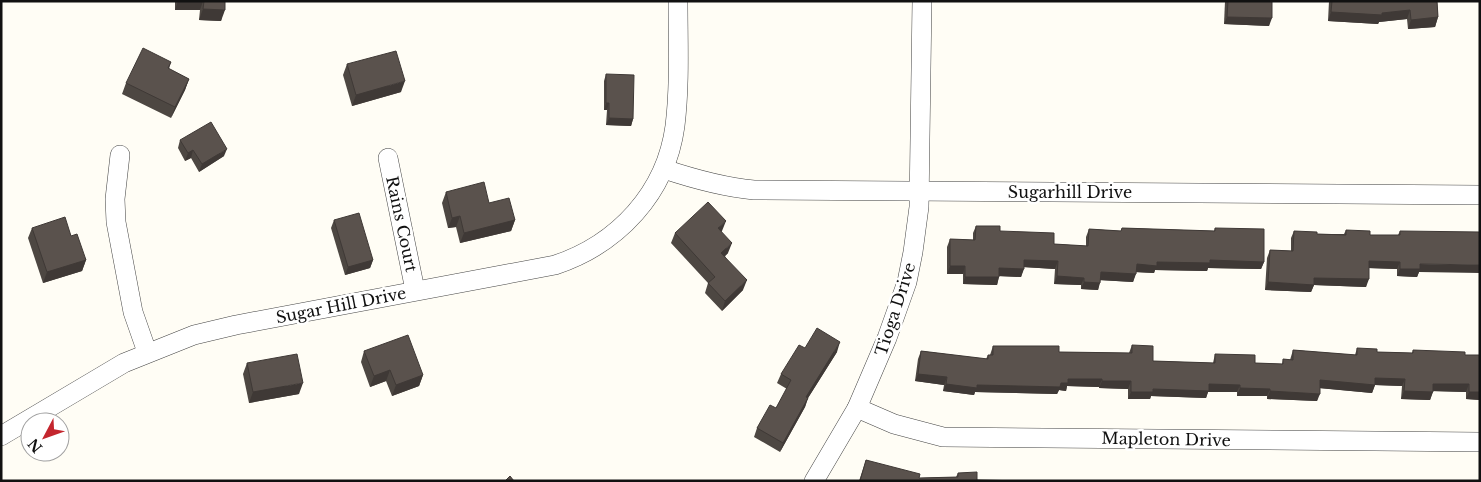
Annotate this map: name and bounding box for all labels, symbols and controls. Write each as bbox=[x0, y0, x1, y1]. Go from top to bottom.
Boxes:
street label: Rains Court bbox=[382, 174, 422, 274]
street label: Sugarhill Drive bbox=[1008, 182, 1132, 202]
street label: Tioga Drive bbox=[871, 260, 919, 358]
street label: Sugar Hill Drive bbox=[274, 283, 408, 327]
north arrow bbox=[20, 412, 70, 462]
street label: Mapleton Drive bbox=[1101, 428, 1231, 450]
text: N bbox=[24, 435, 46, 456]

